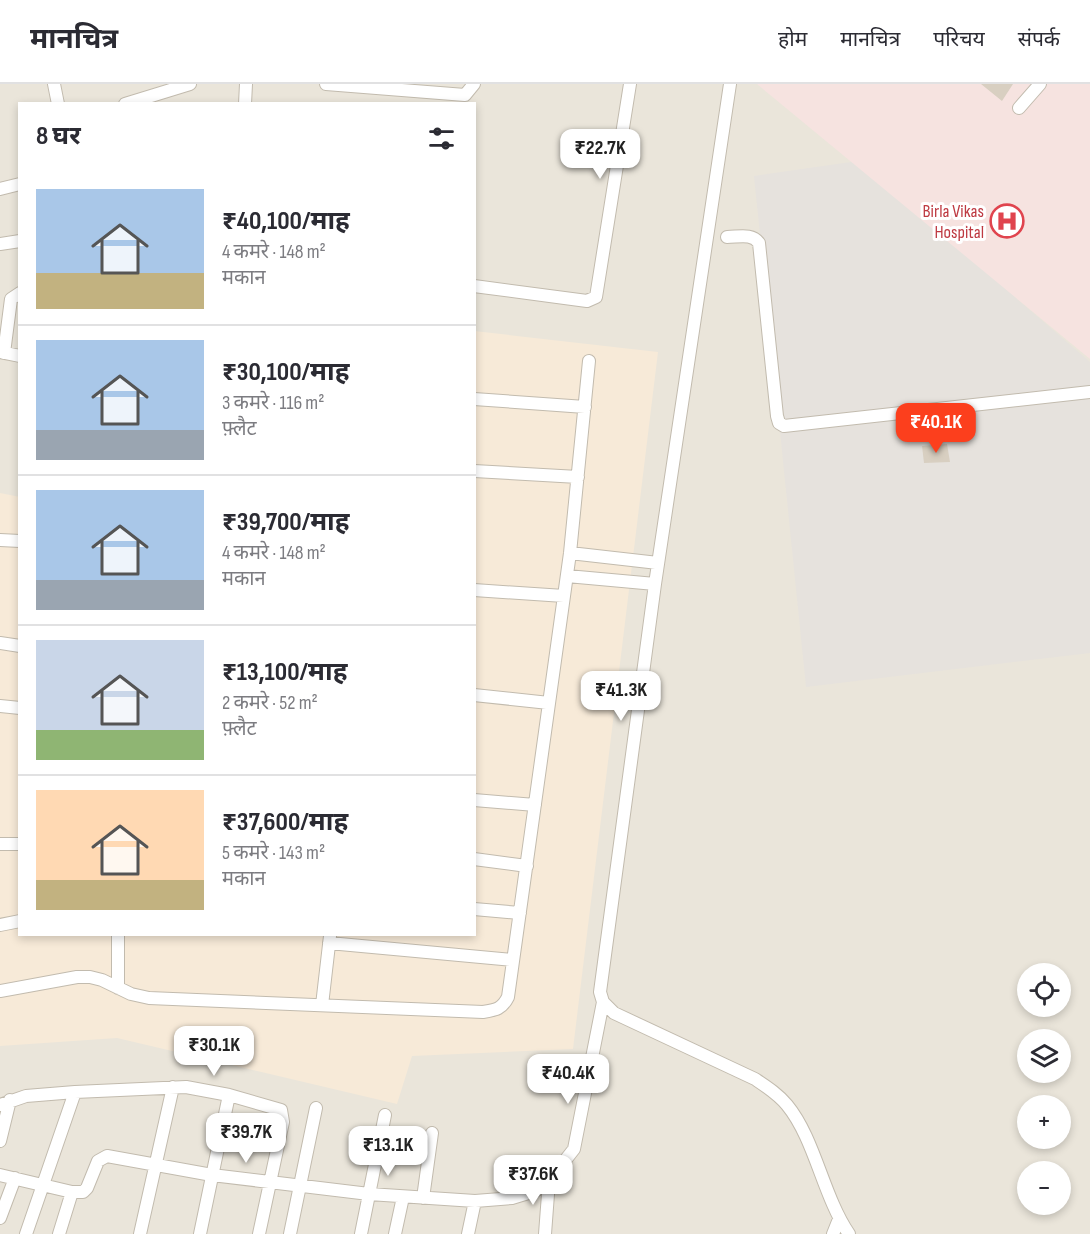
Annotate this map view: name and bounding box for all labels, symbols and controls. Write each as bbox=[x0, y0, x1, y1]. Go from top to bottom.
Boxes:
text: मानचित्र bbox=[30, 23, 118, 56]
text: होम bbox=[778, 27, 807, 52]
text: मानचित्र bbox=[840, 27, 900, 52]
text: परिचय bbox=[933, 27, 985, 52]
text: संपर्क bbox=[1018, 27, 1060, 52]
text: 8 घर bbox=[36, 121, 81, 152]
icon: filters bbox=[425, 122, 458, 155]
pin: ₹22.7K bbox=[551, 129, 649, 180]
text: ₹22.7K bbox=[574, 136, 626, 160]
place label: Birla Vikas Hospital bbox=[923, 201, 984, 243]
hospital icon: Birla Vikas Hospital bbox=[989, 203, 1025, 239]
text: ₹40,100/माह bbox=[222, 206, 350, 237]
icon: home bbox=[84, 213, 156, 285]
text: 4 कमरे · 148 m² bbox=[222, 240, 326, 264]
text: मकान bbox=[222, 266, 266, 290]
text: ₹30,100/माह bbox=[222, 357, 349, 388]
icon: home bbox=[84, 364, 156, 436]
text: 3 कमरे · 116 m² bbox=[222, 391, 324, 415]
pin: ₹40.1K bbox=[887, 403, 985, 454]
text: ₹40.1K bbox=[910, 410, 962, 434]
text: फ़्लैट bbox=[222, 417, 257, 441]
text: ₹39,700/माह bbox=[222, 507, 349, 538]
icon: home bbox=[84, 514, 156, 586]
text: 4 कमरे · 148 m² bbox=[222, 541, 326, 565]
text: मकान bbox=[222, 567, 266, 591]
text: ₹13,100/माह bbox=[222, 657, 347, 688]
icon: home bbox=[84, 664, 156, 736]
pin: ₹41.3K bbox=[572, 671, 670, 722]
text: ₹41.3K bbox=[595, 678, 647, 702]
text: 2 कमरे · 52 m² bbox=[222, 691, 318, 715]
text: फ़्लैट bbox=[222, 717, 257, 741]
text: ₹37,600/माह bbox=[222, 807, 348, 838]
icon: home bbox=[84, 814, 156, 886]
text: 5 कमरे · 143 m² bbox=[222, 841, 325, 865]
text: मकान bbox=[222, 867, 266, 891]
map controls bbox=[1017, 963, 1071, 1215]
button: locate bbox=[1017, 963, 1071, 1017]
pin: ₹30.1K bbox=[165, 1026, 263, 1077]
button: layers bbox=[1017, 1029, 1071, 1083]
text: ₹30.1K bbox=[188, 1033, 240, 1057]
pin: ₹40.4K bbox=[519, 1054, 617, 1105]
text: ₹40.4K bbox=[541, 1061, 595, 1085]
button: + bbox=[1017, 1095, 1071, 1149]
pin: ₹39.7K bbox=[197, 1113, 295, 1164]
text: ₹39.7K bbox=[220, 1120, 272, 1144]
pin: ₹13.1K bbox=[339, 1126, 437, 1177]
text: ₹13.1K bbox=[363, 1133, 413, 1157]
pin: ₹37.6K bbox=[484, 1155, 582, 1206]
button: − bbox=[1017, 1161, 1071, 1215]
text: ₹37.6K bbox=[508, 1162, 558, 1186]

